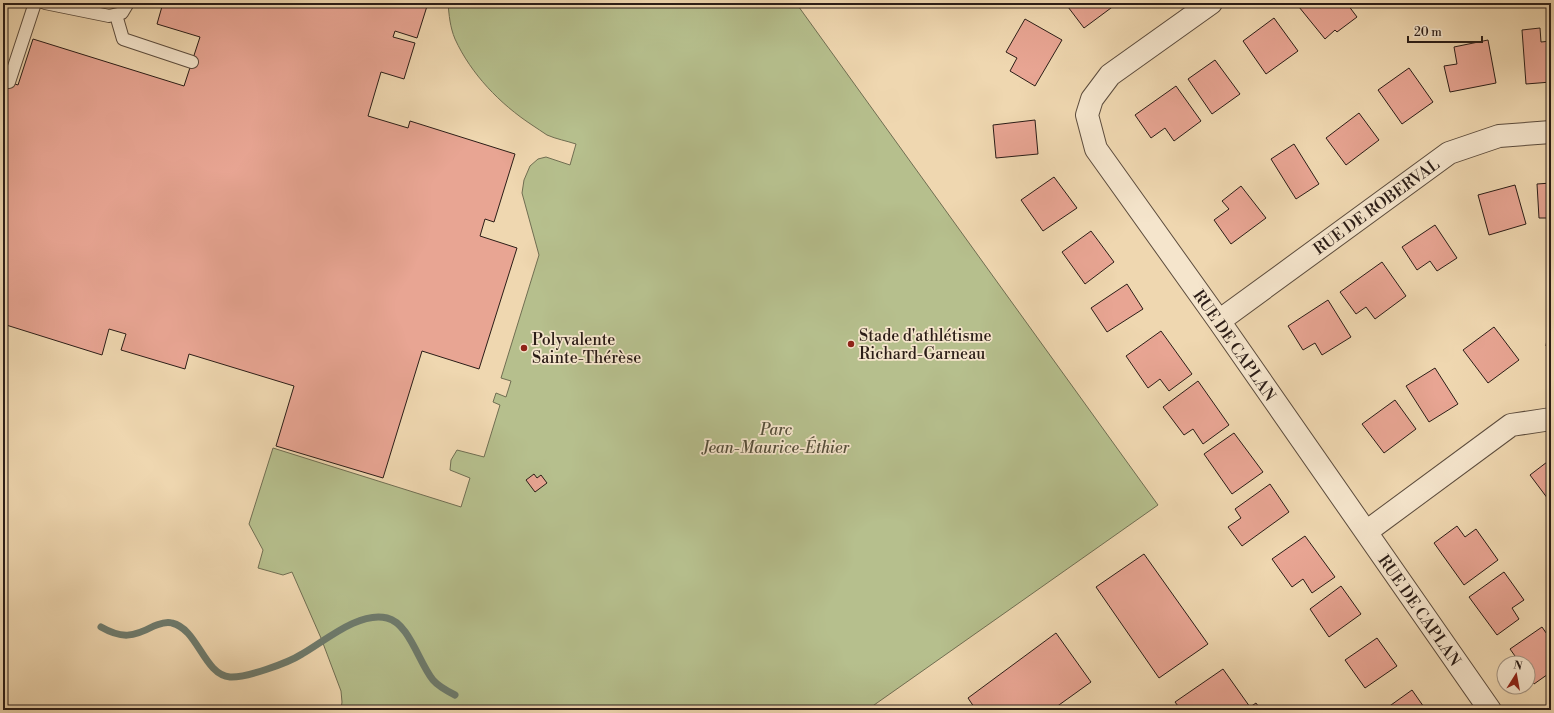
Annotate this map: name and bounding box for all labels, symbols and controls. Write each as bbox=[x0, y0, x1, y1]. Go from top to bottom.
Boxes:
scale bar bbox=[1408, 18, 1482, 44]
text: 20 m bbox=[1414, 25, 1442, 40]
street label: RUE DE ROBERVAL bbox=[1310, 154, 1444, 259]
street label: RUE DE CAPLAN bbox=[1188, 286, 1280, 405]
place label: Stade d'athlétisme Richard-Garneau bbox=[859, 326, 992, 364]
place label: Polyvalente Sainte-Thérèse bbox=[532, 330, 641, 368]
marker: Stade d'athlétisme Richard-Garneau bbox=[846, 339, 856, 349]
marker: Polyvalente Sainte-Thérèse bbox=[519, 343, 529, 353]
park label: Parc Jean-Maurice-Éthier bbox=[701, 420, 850, 458]
street label: RUE DE CAPLAN bbox=[1373, 551, 1465, 670]
north arrow bbox=[1496, 655, 1536, 695]
text: N bbox=[1512, 658, 1524, 674]

